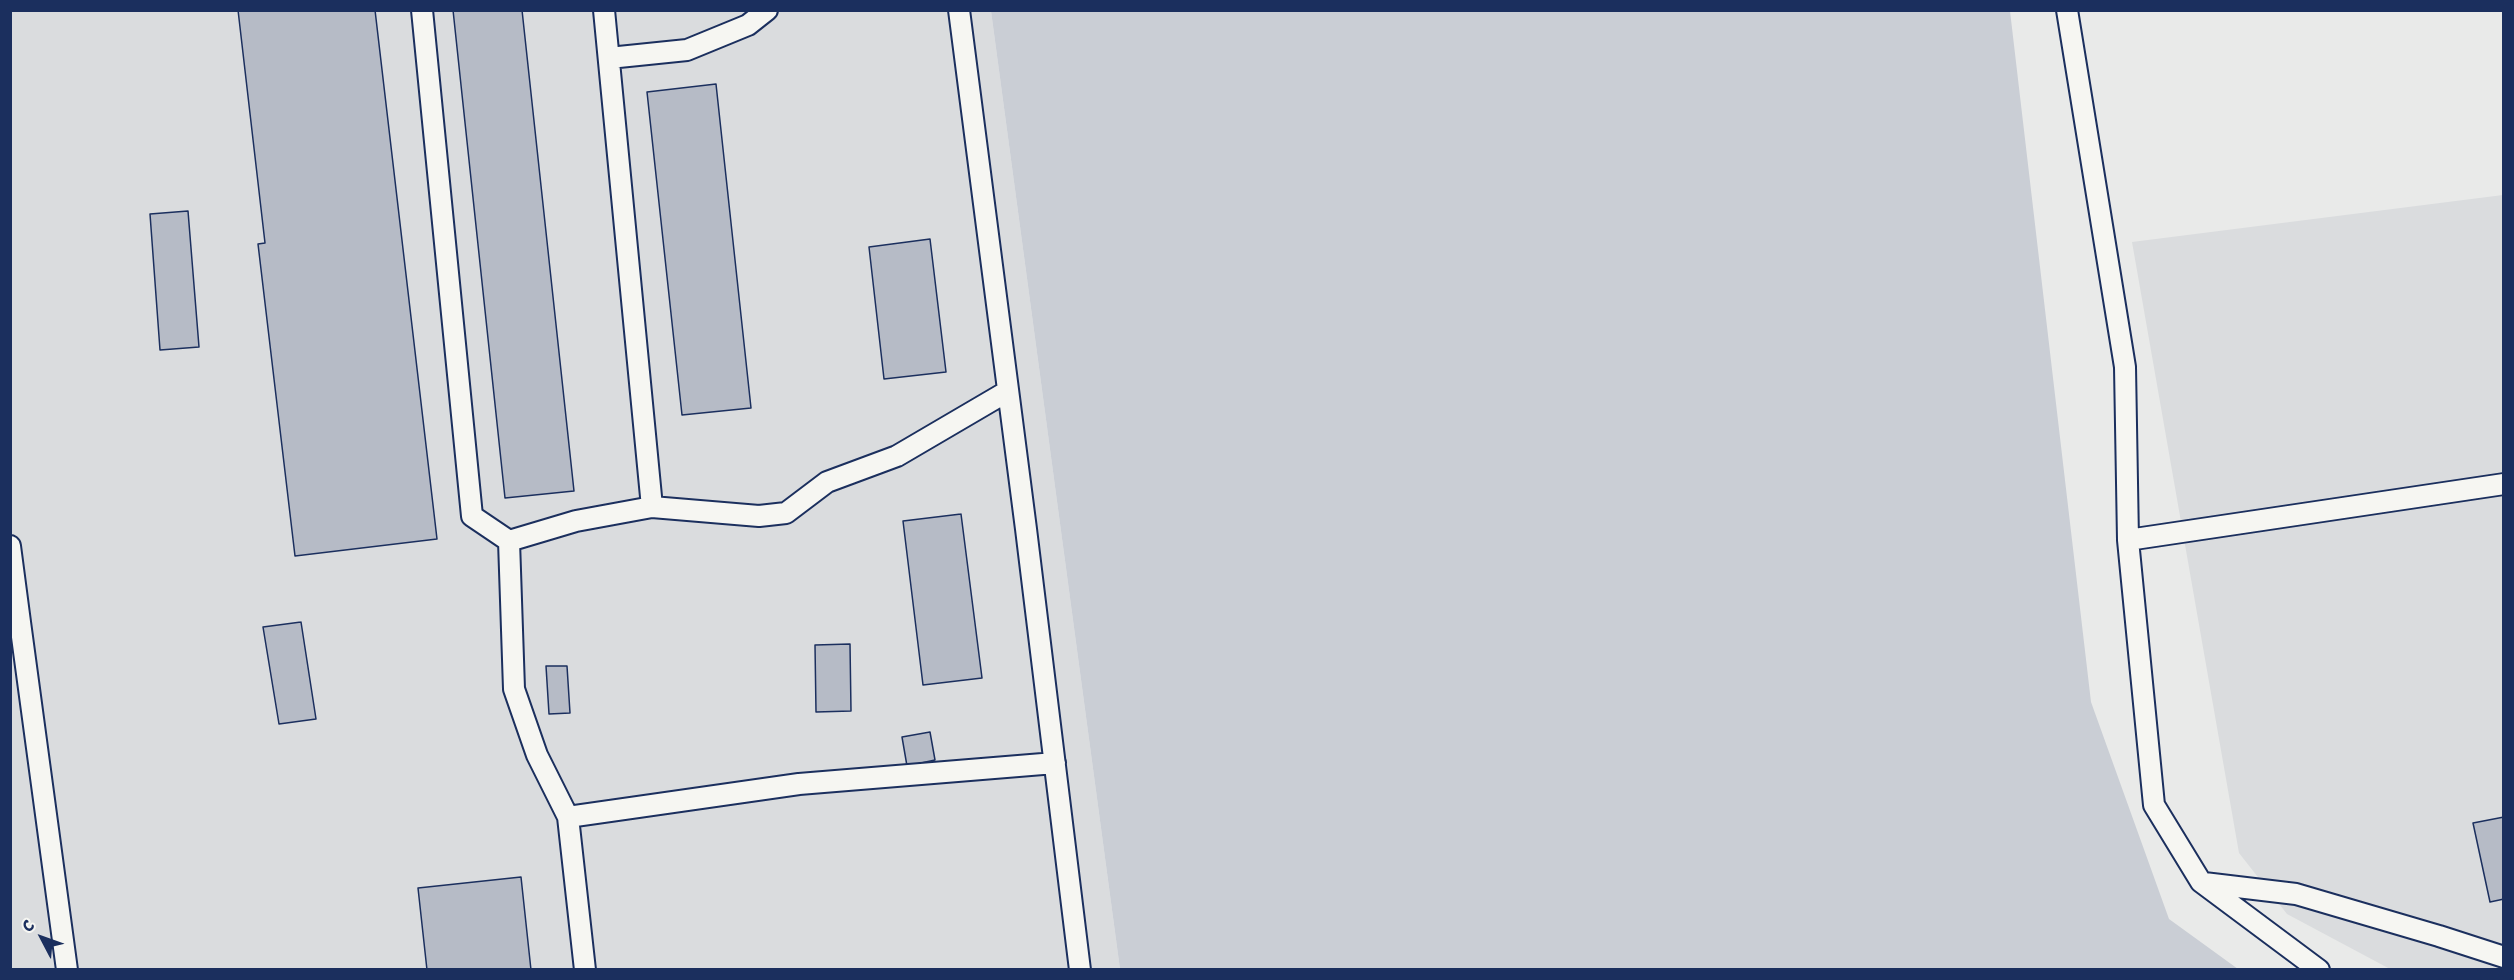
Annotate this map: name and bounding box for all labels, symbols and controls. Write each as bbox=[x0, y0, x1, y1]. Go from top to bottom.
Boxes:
north arrow bbox=[12, 908, 72, 968]
text: С bbox=[17, 915, 39, 936]

